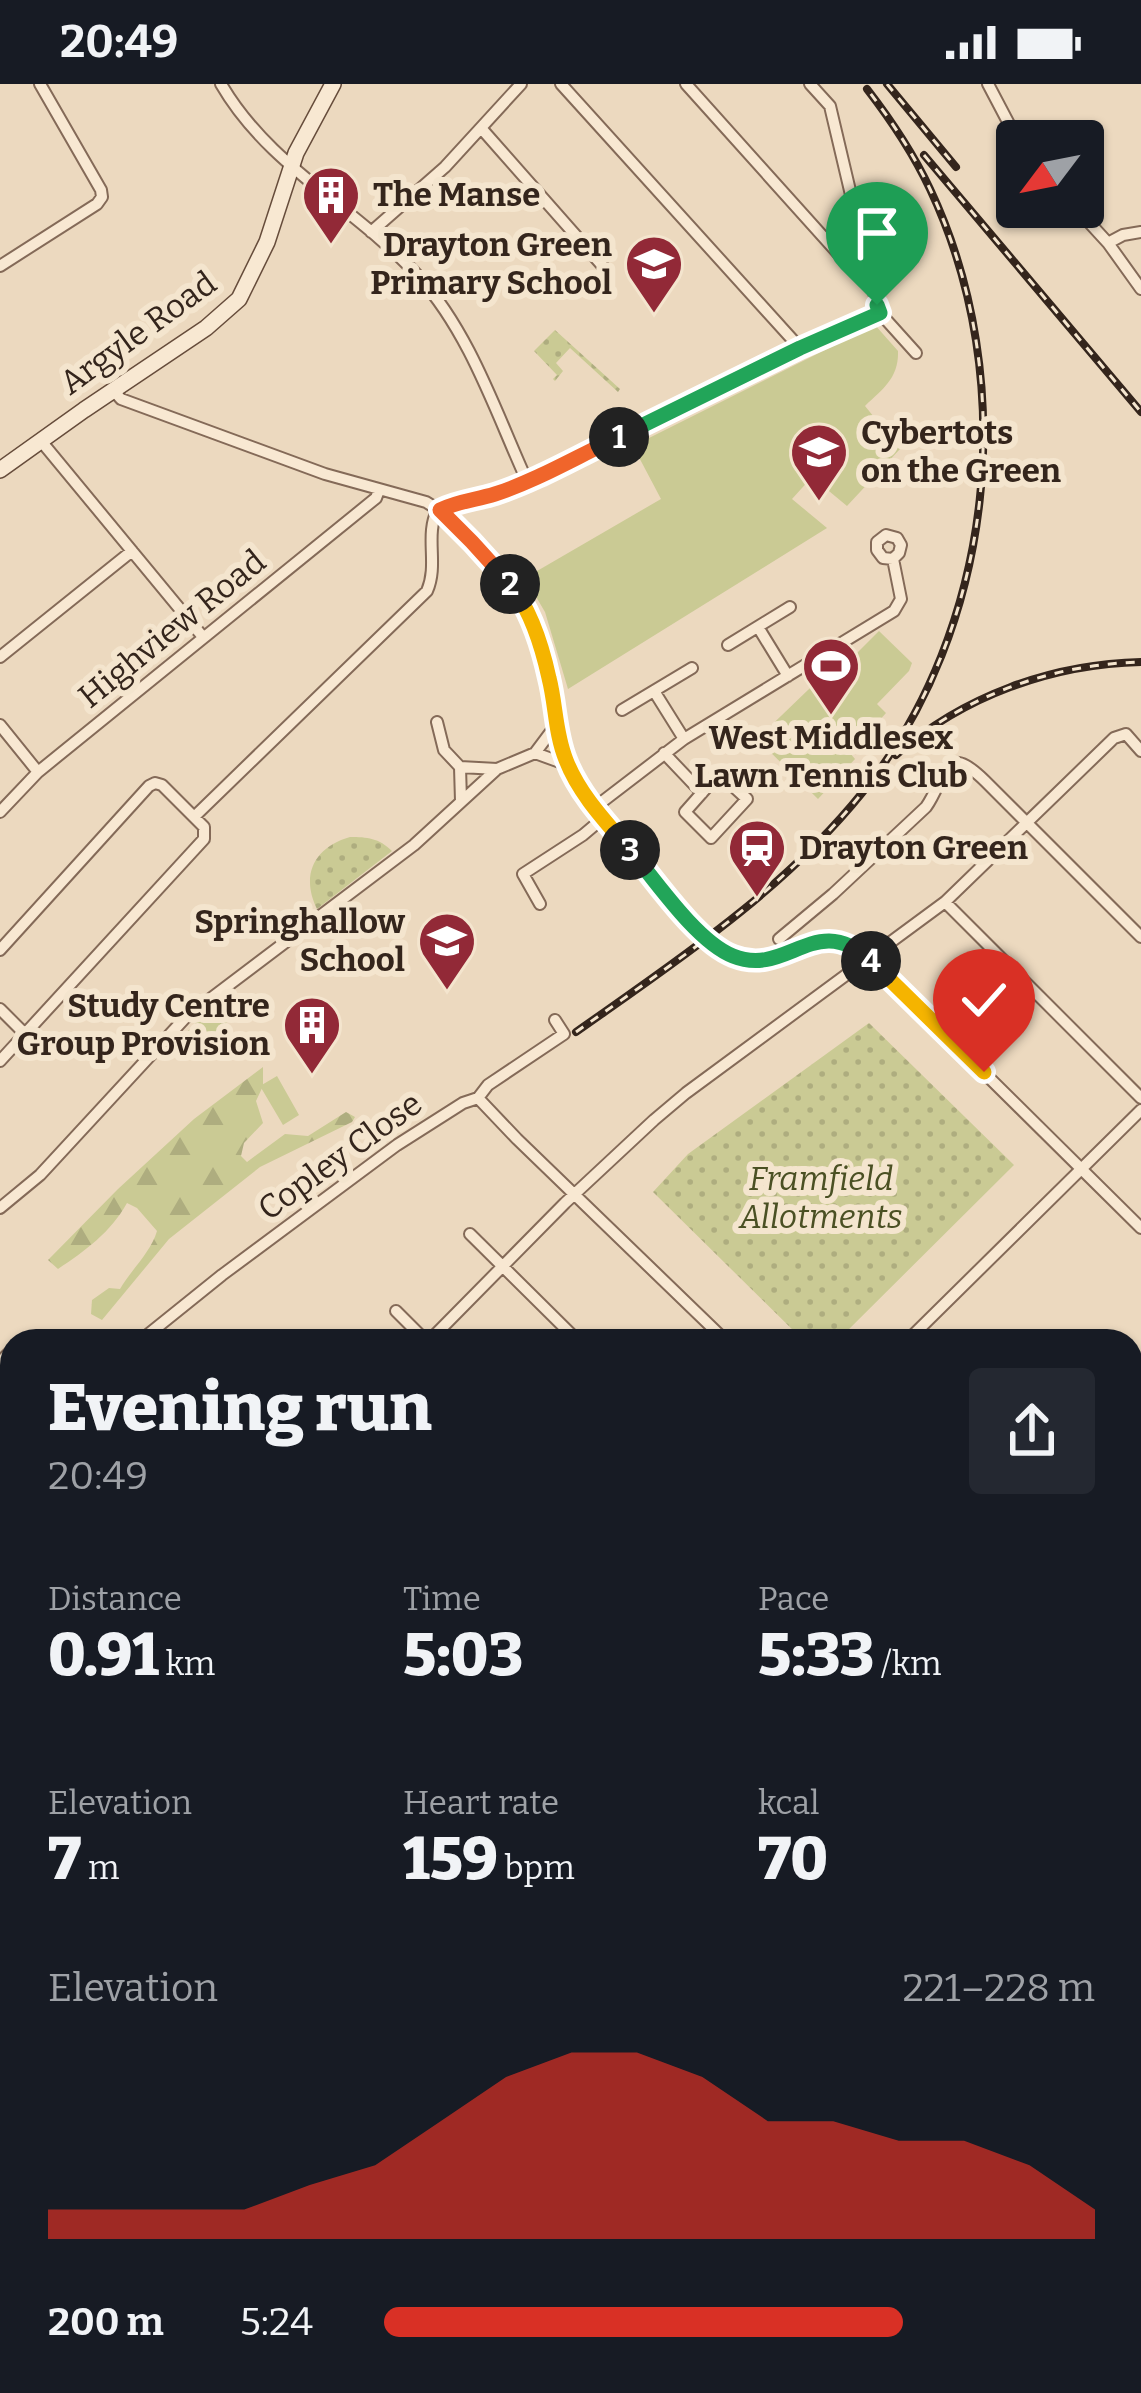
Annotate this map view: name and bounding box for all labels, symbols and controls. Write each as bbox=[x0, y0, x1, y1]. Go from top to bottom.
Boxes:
text: 20:49 bbox=[60, 15, 178, 69]
north arrow bbox=[996, 120, 1104, 228]
map controls bbox=[996, 120, 1104, 228]
building icon: The Manse bbox=[300, 164, 362, 246]
place label: The Manse bbox=[373, 175, 540, 215]
pin bbox=[826, 182, 928, 305]
icon: arrive bbox=[844, 200, 910, 266]
place label: Drayton Green Primary School bbox=[370, 225, 612, 303]
school or university icon: Drayton Green Primary School bbox=[623, 233, 685, 315]
street label: Argyle Road bbox=[52, 263, 224, 403]
pin: 1 bbox=[589, 407, 649, 467]
place label: Cybertots on the Green bbox=[861, 413, 1061, 491]
text: 1 bbox=[612, 417, 626, 457]
school or university icon: Cybertots on the Green bbox=[788, 421, 850, 503]
street label: Highview Road bbox=[70, 541, 274, 717]
pin: 2 bbox=[480, 554, 540, 614]
text: 2 bbox=[501, 564, 519, 604]
sports icon: West Middlesex Lawn Tennis Club bbox=[800, 635, 862, 717]
place label: West Middlesex Lawn Tennis Club bbox=[694, 718, 968, 796]
station icon: Drayton Green bbox=[726, 817, 788, 899]
pin: 3 bbox=[600, 820, 660, 880]
place label: Drayton Green bbox=[799, 828, 1028, 868]
text: 3 bbox=[620, 830, 640, 870]
place label: Springhallow School bbox=[194, 902, 405, 980]
school or university icon: Springhallow School bbox=[416, 910, 478, 992]
pin: 4 bbox=[841, 931, 901, 991]
text: 4 bbox=[861, 941, 881, 981]
pin bbox=[933, 949, 1035, 1072]
icon: check bbox=[951, 967, 1017, 1033]
place label: Study Centre Group Provision bbox=[17, 986, 270, 1064]
building icon: Study Centre Group Provision bbox=[281, 994, 343, 1076]
street label: Copley Close bbox=[250, 1083, 430, 1229]
park label: Framfield Allotments bbox=[737, 1159, 903, 1237]
text: Evening run bbox=[48, 1368, 432, 1447]
button: share bbox=[969, 1368, 1095, 1494]
text: 20:49 bbox=[48, 1453, 148, 1499]
text: Distance bbox=[48, 1579, 182, 1619]
text: Time bbox=[403, 1579, 481, 1619]
text: Pace bbox=[758, 1579, 829, 1619]
text: 0.91 bbox=[48, 1619, 159, 1691]
text: 5:03 bbox=[403, 1619, 523, 1691]
text: 5:33 bbox=[758, 1619, 874, 1691]
text: km bbox=[159, 1644, 215, 1684]
text: /km bbox=[874, 1644, 941, 1684]
text: Elevation bbox=[48, 1783, 192, 1823]
text: Heart rate bbox=[403, 1783, 559, 1823]
text: kcal bbox=[758, 1783, 819, 1823]
text: 7 bbox=[48, 1823, 81, 1895]
text: 159 bbox=[403, 1823, 498, 1895]
text: 70 bbox=[758, 1823, 828, 1895]
text: m bbox=[81, 1848, 119, 1888]
text: bpm bbox=[498, 1848, 575, 1888]
text: Elevation bbox=[48, 1965, 218, 2011]
text: 221–228 m bbox=[902, 1965, 1095, 2011]
text: 200 m bbox=[48, 2299, 164, 2345]
text: 5:24 bbox=[240, 2299, 313, 2345]

